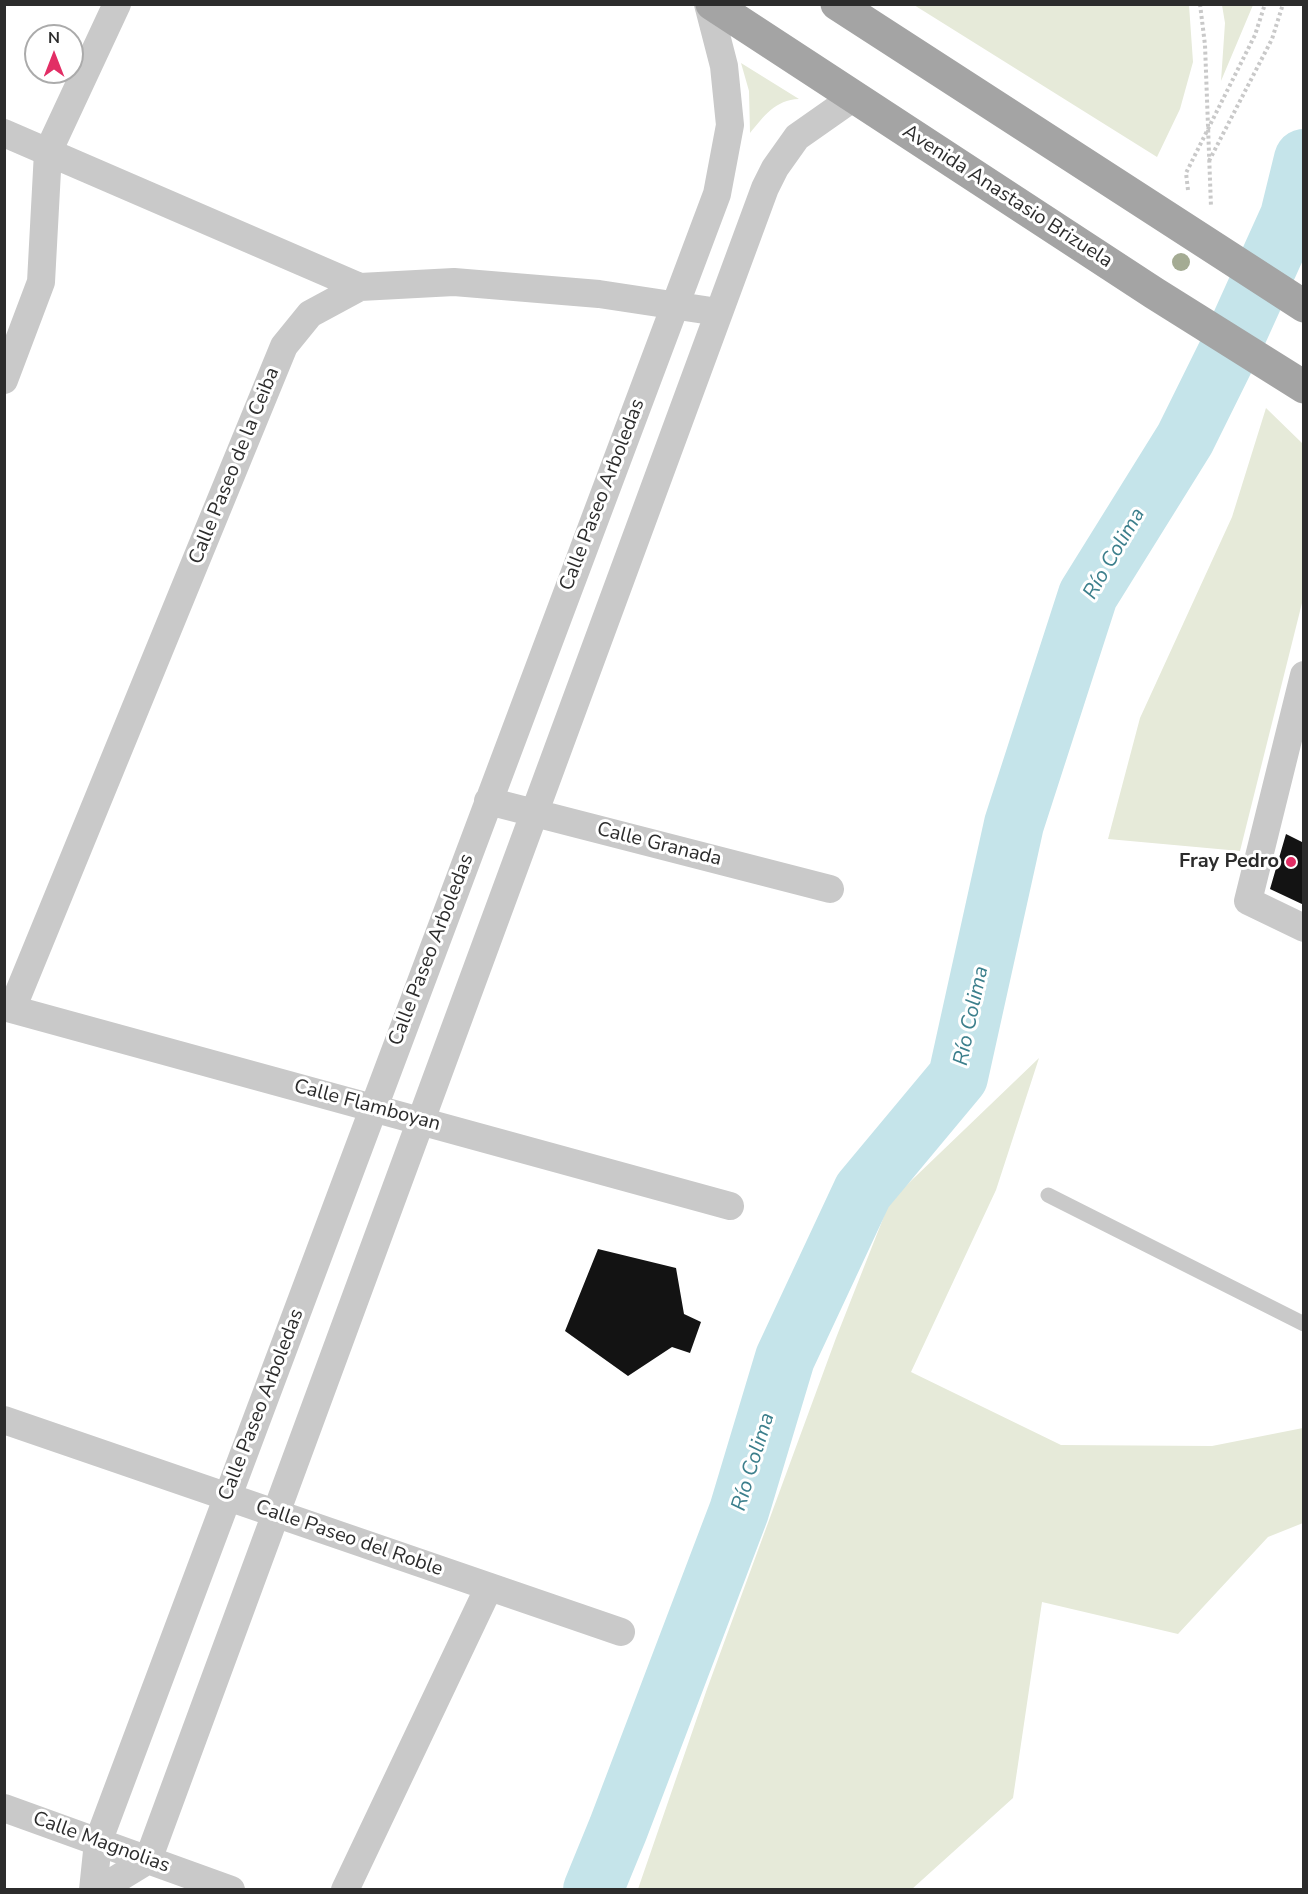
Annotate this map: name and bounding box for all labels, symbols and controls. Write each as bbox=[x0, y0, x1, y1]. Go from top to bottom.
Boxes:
north arrow bbox=[24, 24, 84, 84]
text: N bbox=[48, 27, 60, 49]
street label: Avenida Anastasio Brizuela bbox=[898, 120, 1116, 274]
street label: Calle Paseo de la Ceiba bbox=[185, 364, 285, 568]
street label: Calle Paseo Arboledas bbox=[555, 396, 651, 594]
water label: Río Colima bbox=[1079, 504, 1151, 604]
street label: Calle Granada bbox=[594, 818, 724, 872]
place label: Fray Pedro bbox=[1179, 850, 1279, 874]
street label: Calle Paseo Arboledas bbox=[384, 851, 480, 1049]
marker: Fray Pedro bbox=[1284, 855, 1298, 869]
water label: Río Colima bbox=[949, 964, 995, 1068]
street label: Calle Flamboyan bbox=[291, 1075, 443, 1137]
street label: Calle Paseo Arboledas bbox=[214, 1306, 310, 1504]
water label: Río Colima bbox=[727, 1410, 781, 1514]
street label: Calle Paseo del Roble bbox=[252, 1496, 446, 1582]
street label: Calle Magnolias bbox=[29, 1807, 173, 1879]

